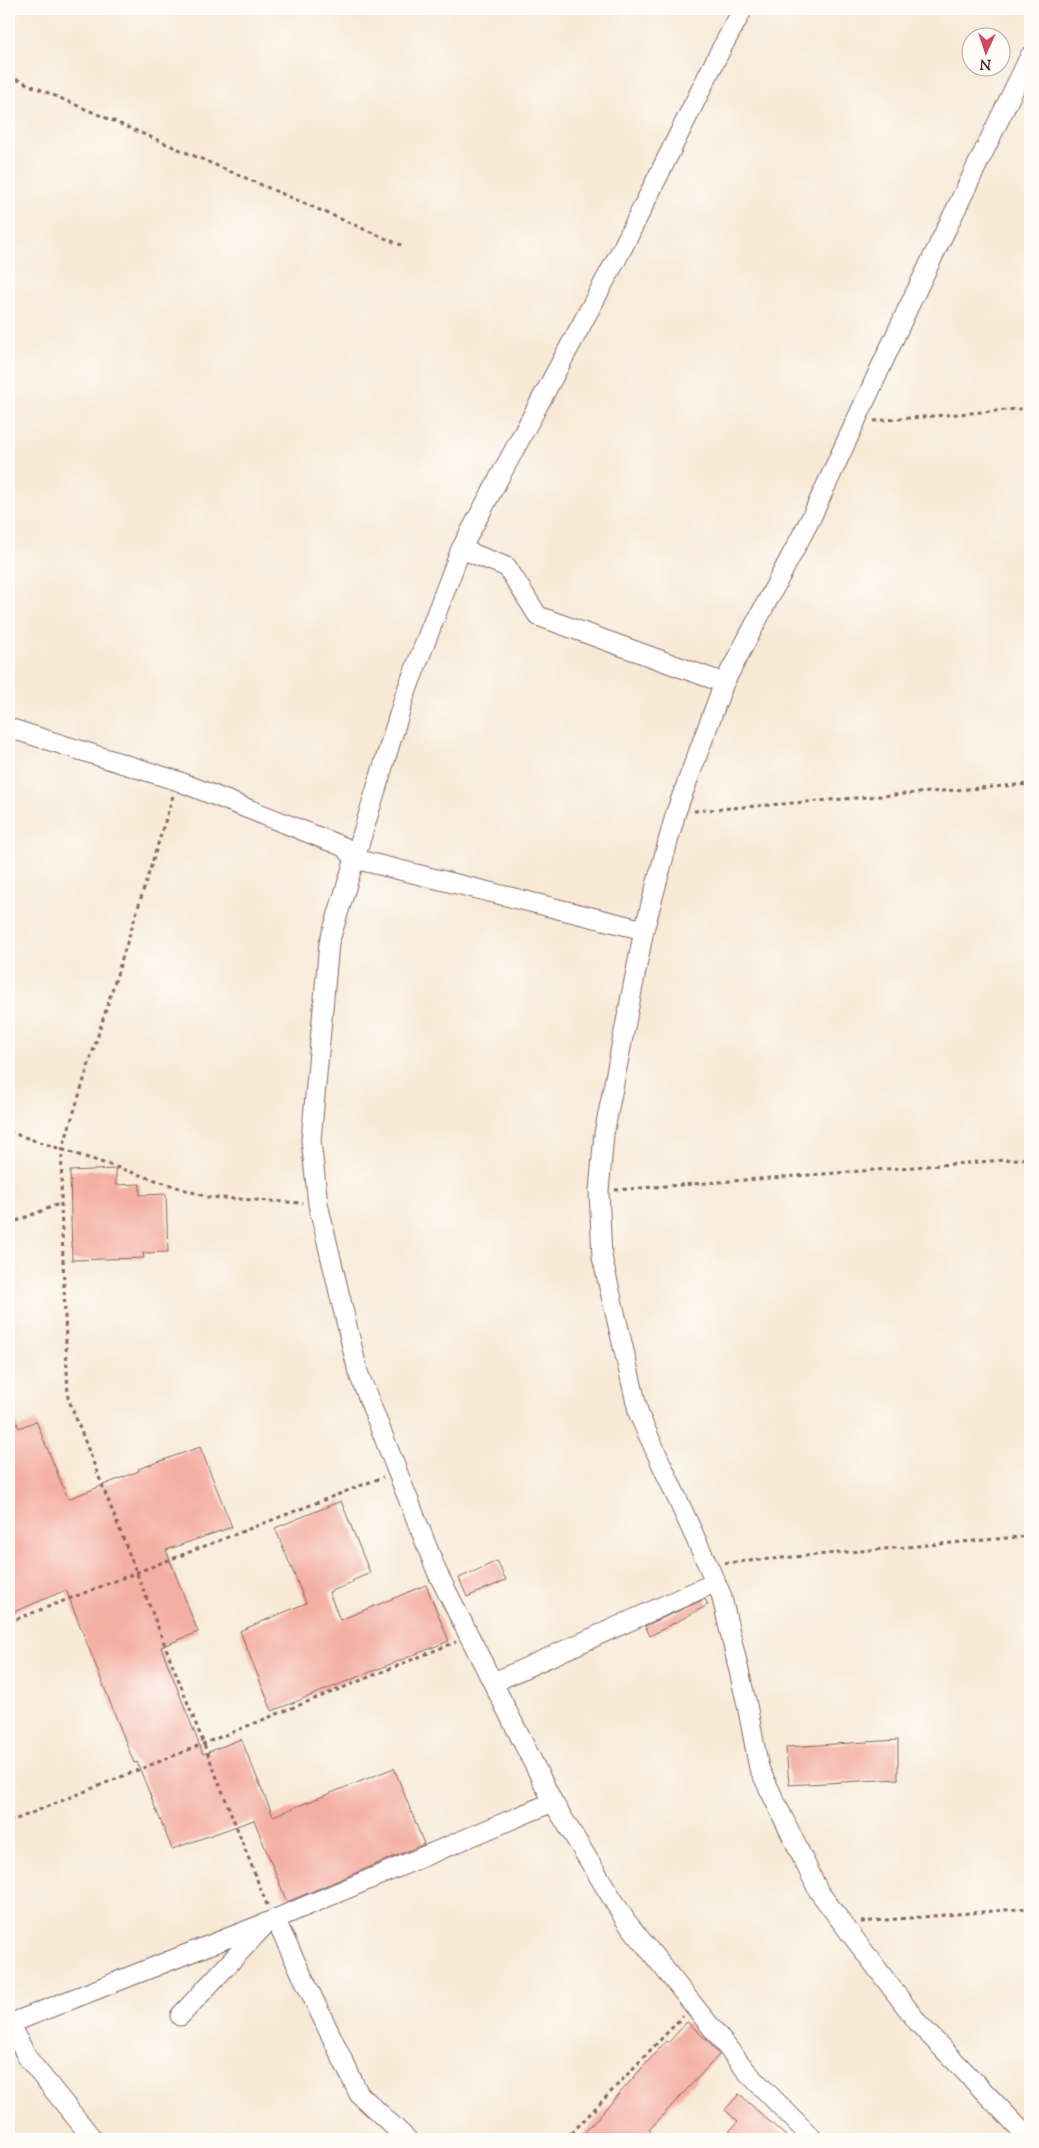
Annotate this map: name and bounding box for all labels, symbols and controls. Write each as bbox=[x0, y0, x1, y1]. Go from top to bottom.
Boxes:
north arrow bbox=[962, 28, 1012, 78]
text: N bbox=[979, 53, 992, 73]

